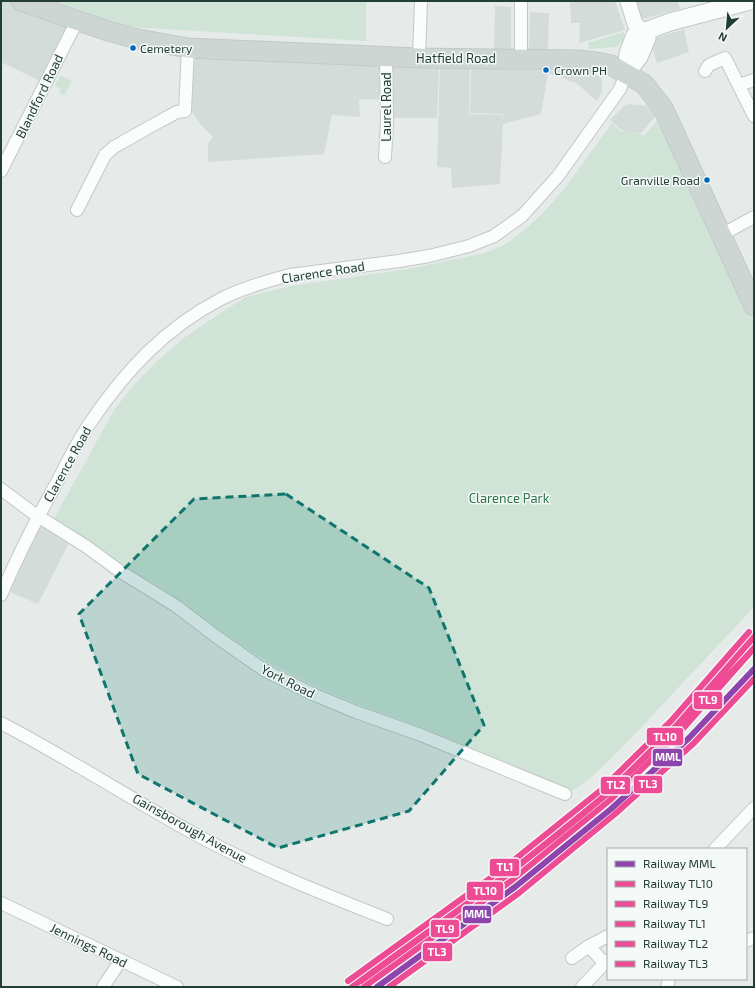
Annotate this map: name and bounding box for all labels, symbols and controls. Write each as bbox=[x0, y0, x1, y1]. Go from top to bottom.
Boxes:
north arrow bbox=[707, 8, 747, 48]
text: N bbox=[716, 30, 729, 45]
place label: Cemetery bbox=[140, 41, 193, 55]
marker: Cemetery bbox=[128, 43, 138, 53]
street label: Hatfield Road bbox=[416, 50, 496, 66]
street label: Blandford Road bbox=[12, 51, 66, 141]
place label: Crown PH bbox=[554, 63, 607, 77]
marker: Crown PH bbox=[541, 65, 551, 75]
street label: Laurel Road bbox=[378, 72, 394, 142]
place label: Granville Road bbox=[621, 173, 700, 187]
marker: Granville Road bbox=[702, 175, 712, 185]
street label: Clarence Road bbox=[280, 258, 366, 286]
street label: Clarence Road bbox=[40, 423, 94, 505]
park label: Clarence Park bbox=[469, 490, 550, 506]
street label: York Road bbox=[258, 661, 318, 701]
line badge: TL9 bbox=[693, 691, 723, 710]
text: TL9 bbox=[698, 693, 718, 706]
line badge: TL10 bbox=[646, 727, 684, 746]
text: TL10 bbox=[653, 730, 677, 743]
line badge: MML bbox=[652, 748, 683, 767]
text: MML bbox=[655, 750, 681, 763]
line badge: TL3 bbox=[633, 775, 663, 794]
line badge: TL2 bbox=[600, 776, 631, 795]
text: TL3 bbox=[639, 777, 657, 790]
text: TL2 bbox=[607, 778, 625, 791]
street label: Gainsborough Avenue bbox=[130, 790, 250, 866]
legend bbox=[607, 848, 747, 980]
text: Railway MML bbox=[643, 856, 716, 870]
line badge: TL1 bbox=[489, 858, 520, 877]
text: TL1 bbox=[497, 860, 513, 873]
text: Railway TL10 bbox=[643, 876, 713, 890]
line badge: TL10 bbox=[466, 881, 504, 901]
text: TL10 bbox=[473, 884, 497, 897]
text: Railway TL9 bbox=[643, 896, 708, 910]
line badge: MML bbox=[462, 905, 492, 924]
text: MML bbox=[464, 907, 490, 920]
text: Railway TL1 bbox=[643, 916, 706, 930]
street label: Jennings Road bbox=[48, 919, 130, 971]
line badge: TL9 bbox=[430, 919, 460, 938]
text: TL9 bbox=[435, 922, 455, 935]
text: Railway TL2 bbox=[643, 936, 708, 950]
line badge: TL3 bbox=[422, 942, 453, 962]
text: TL3 bbox=[428, 945, 446, 958]
text: Railway TL3 bbox=[643, 956, 708, 970]

